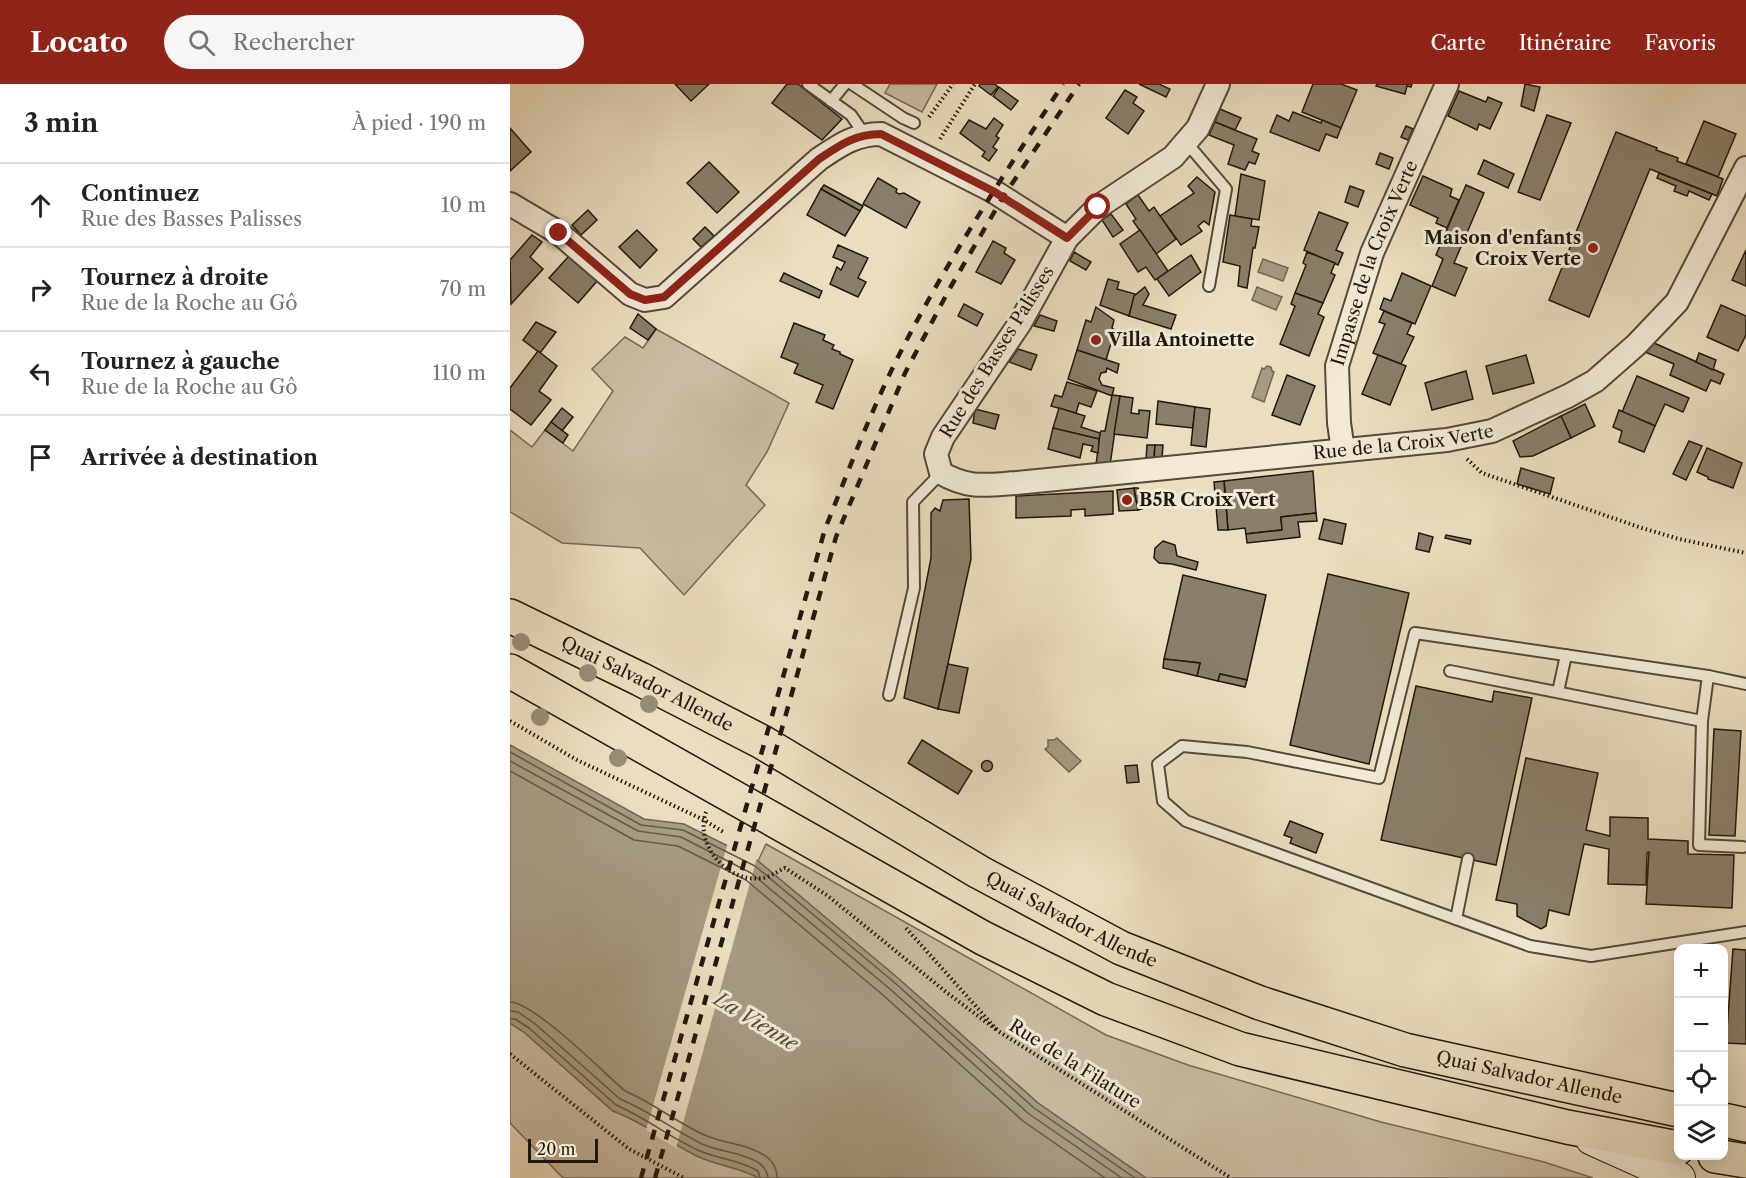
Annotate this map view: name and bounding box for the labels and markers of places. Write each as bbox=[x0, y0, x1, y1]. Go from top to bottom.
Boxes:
place label: Maison d'enfants Croix Verte bbox=[1424, 227, 1581, 270]
marker: Maison d'enfants Croix Verte bbox=[1586, 241, 1600, 255]
place label: Villa Antoinette bbox=[1107, 329, 1255, 351]
marker: Villa Antoinette bbox=[1089, 333, 1103, 347]
place label: B5R Croix Vert bbox=[1139, 489, 1276, 511]
marker: B5R Croix Vert bbox=[1120, 493, 1134, 507]

